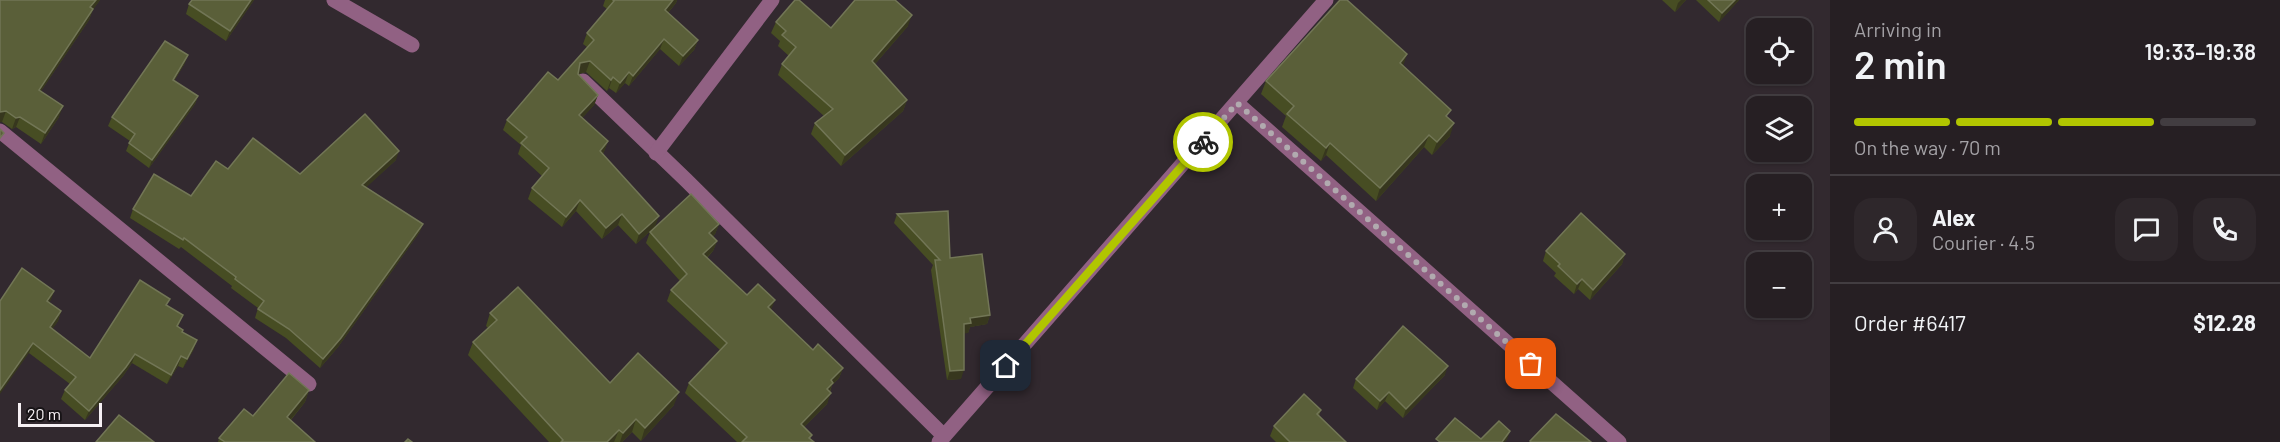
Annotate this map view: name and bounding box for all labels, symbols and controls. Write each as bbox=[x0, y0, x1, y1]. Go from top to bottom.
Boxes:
text: Arriving in bbox=[1854, 17, 1942, 41]
map controls bbox=[1746, 18, 1812, 318]
button: locate bbox=[1746, 18, 1812, 84]
text: 19:33–19:38 bbox=[2145, 38, 2256, 64]
text: 2 min bbox=[1854, 40, 1947, 87]
button: layers bbox=[1746, 96, 1812, 162]
courier bbox=[1173, 112, 1233, 172]
icon: bike bbox=[1187, 126, 1220, 159]
text: On the way · 70 m bbox=[1854, 135, 2001, 159]
button: + bbox=[1746, 174, 1812, 240]
button: person bbox=[1854, 198, 1917, 261]
button: chat bbox=[2115, 198, 2178, 261]
button: phone bbox=[2193, 198, 2256, 261]
text: Alex bbox=[1932, 204, 1975, 230]
text: Courier · 4.5 bbox=[1932, 230, 2035, 254]
button: − bbox=[1746, 252, 1812, 318]
text: Order #6417 bbox=[1854, 309, 1966, 335]
text: $12.28 bbox=[2193, 309, 2256, 335]
pin bbox=[1505, 338, 1556, 389]
pin bbox=[980, 340, 1031, 391]
icon: bag bbox=[1514, 347, 1547, 380]
icon: home bbox=[989, 349, 1022, 382]
scale bar bbox=[18, 400, 102, 428]
text: 20 m bbox=[27, 404, 61, 423]

